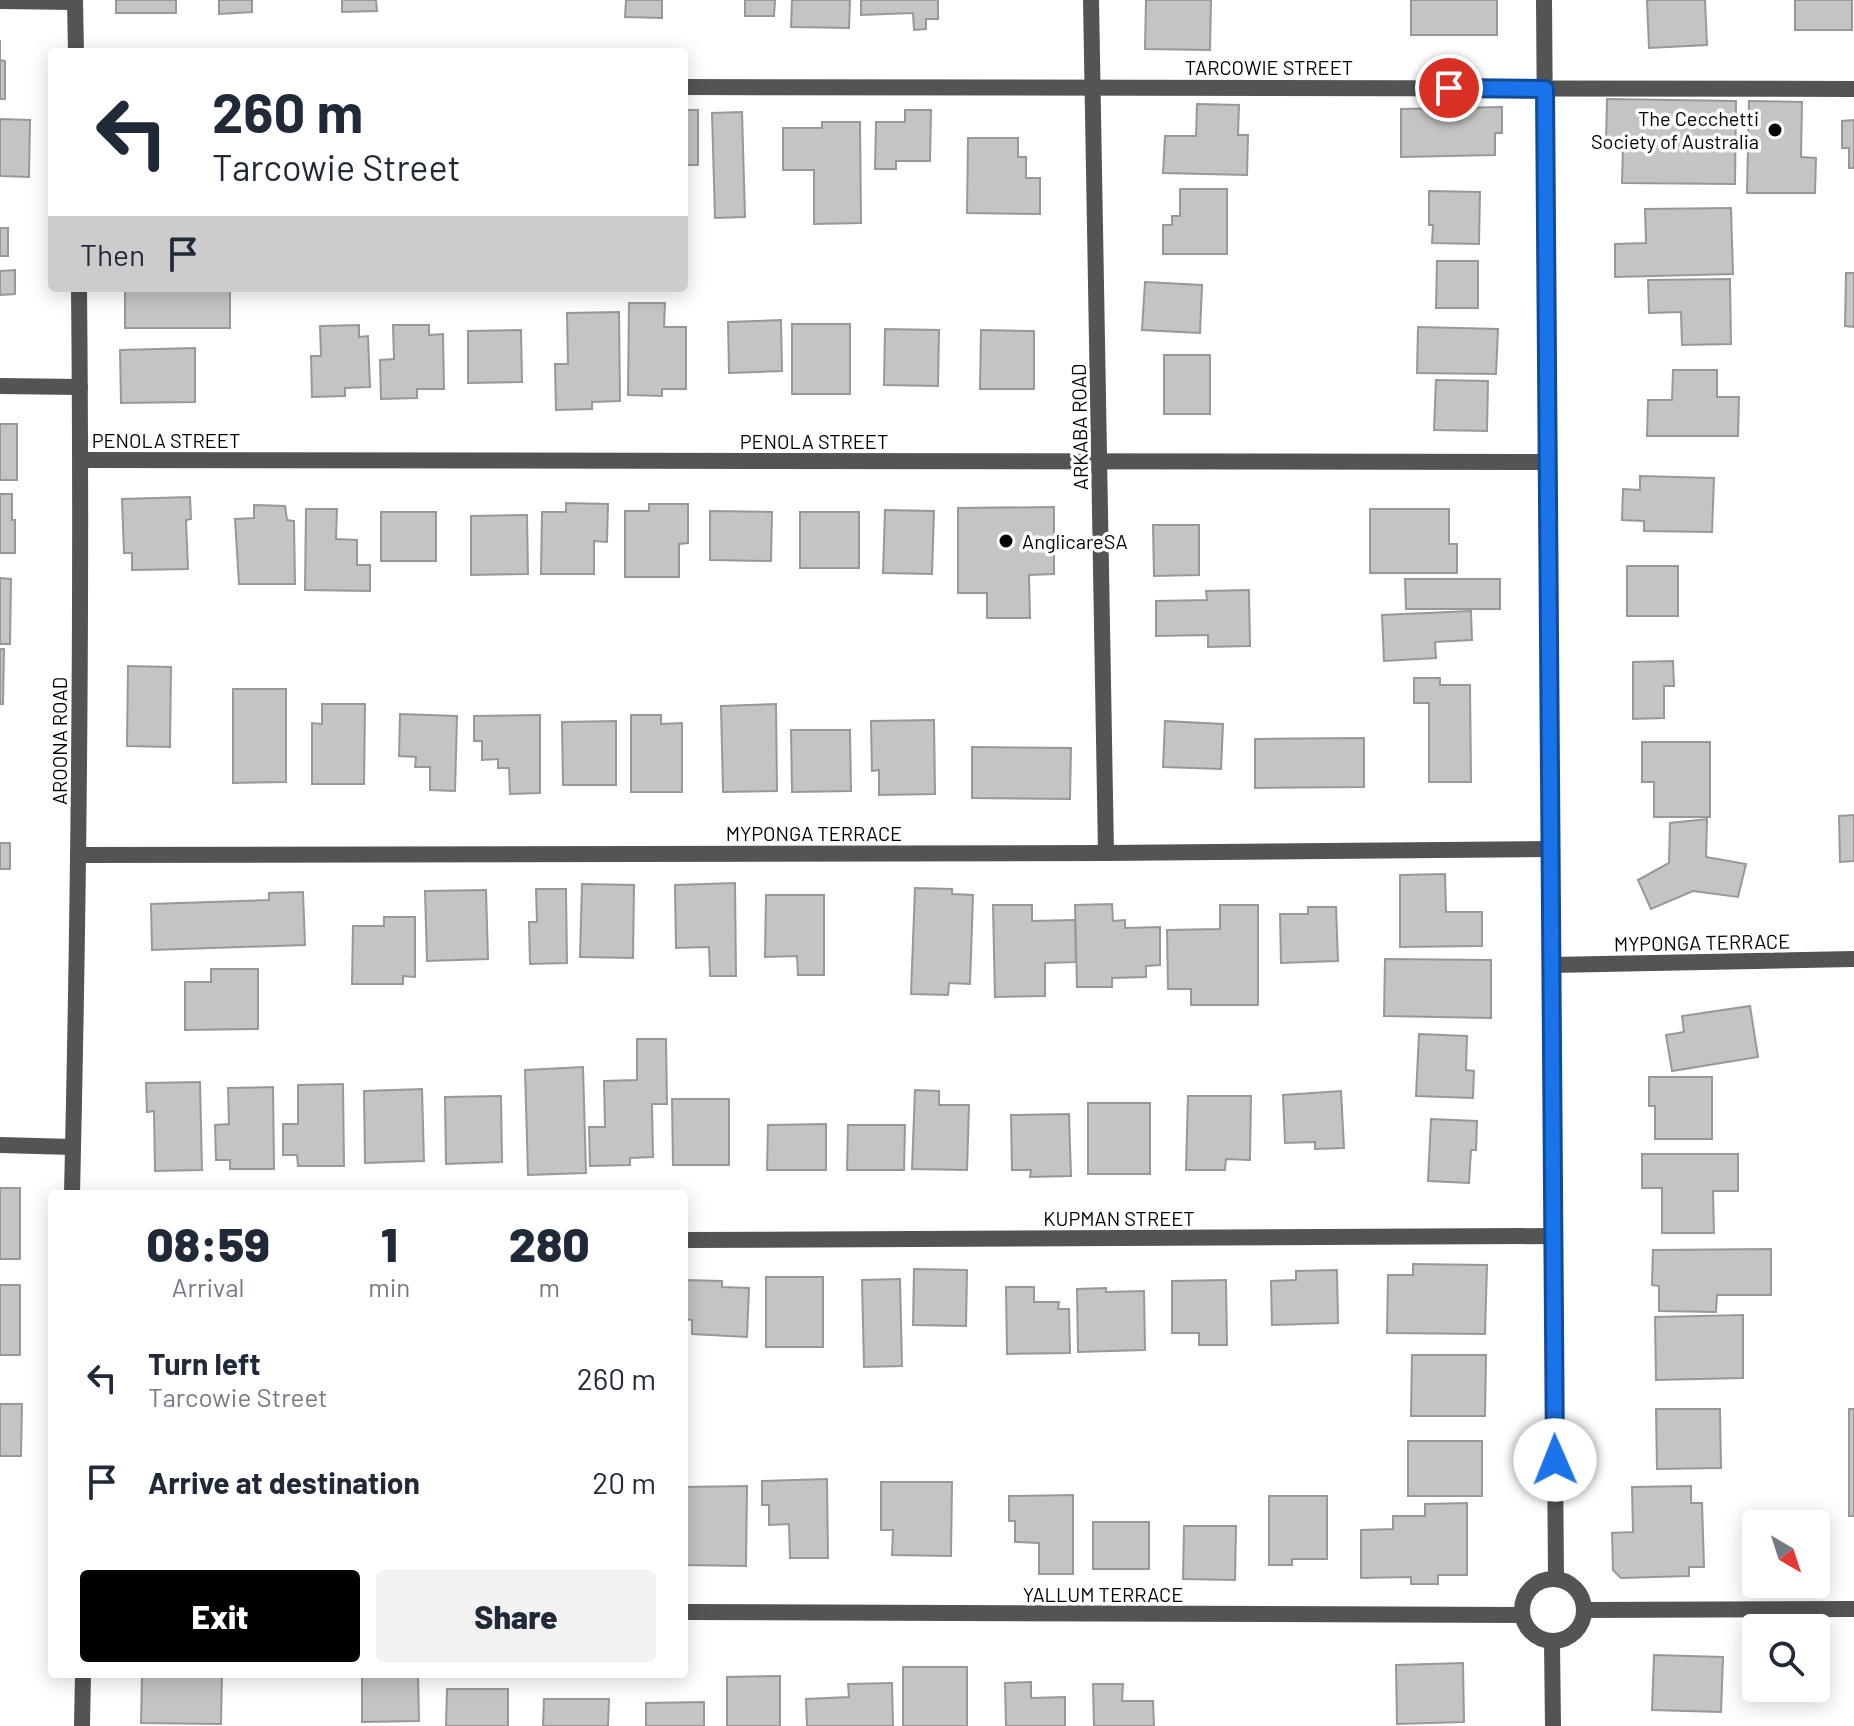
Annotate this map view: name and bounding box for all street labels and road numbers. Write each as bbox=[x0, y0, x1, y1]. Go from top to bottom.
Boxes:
street label: TARCOWIE STREET bbox=[1185, 55, 1353, 79]
street label: ARKABA ROAD bbox=[1066, 363, 1092, 491]
street label: PENOLA STREET bbox=[92, 428, 240, 452]
street label: PENOLA STREET bbox=[740, 429, 888, 453]
street label: AROONA ROAD bbox=[47, 677, 71, 805]
street label: MYPONGA TERRACE bbox=[726, 821, 902, 845]
street label: MYPONGA TERRACE bbox=[1614, 928, 1790, 956]
street label: KUPMAN STREET bbox=[1043, 1206, 1195, 1230]
street label: YALLUM TERRACE bbox=[1023, 1582, 1183, 1606]

